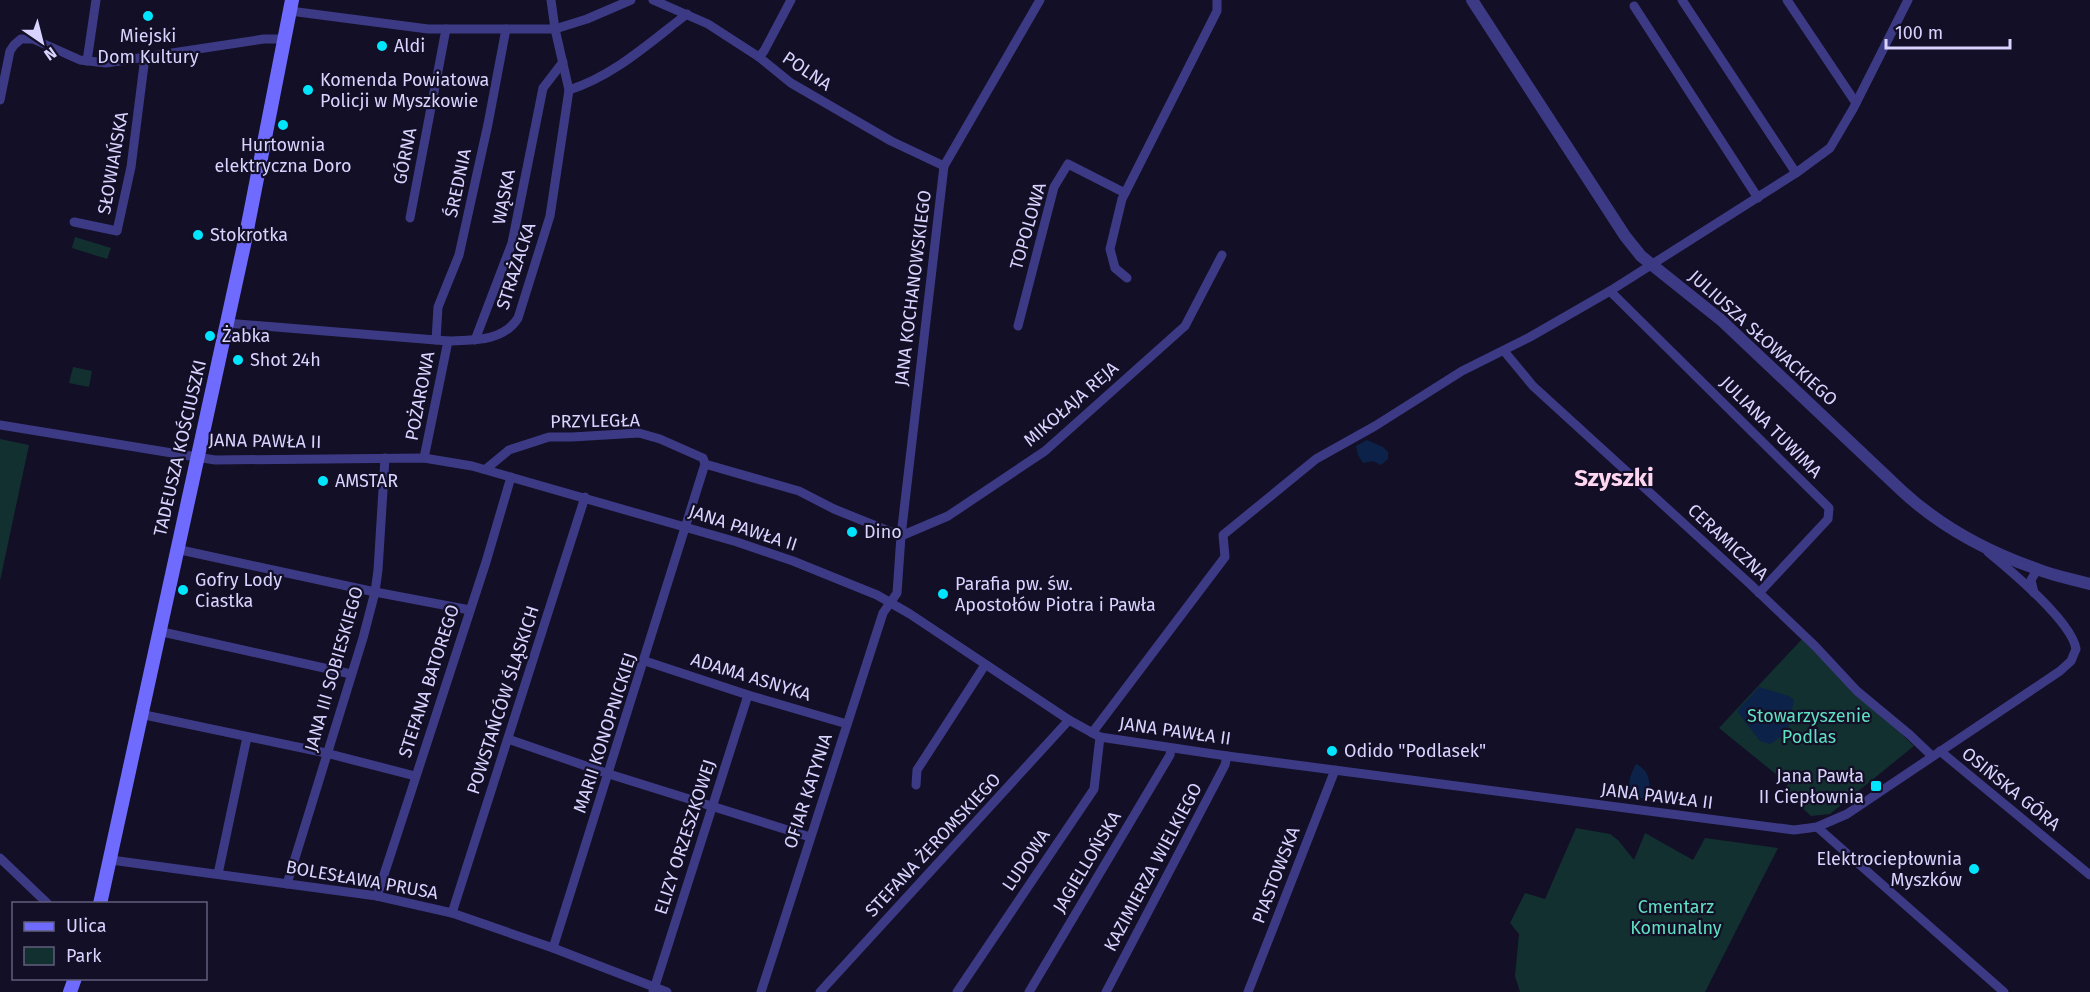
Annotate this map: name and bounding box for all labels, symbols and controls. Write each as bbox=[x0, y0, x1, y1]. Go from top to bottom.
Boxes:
marker: Miejski Dom Kultury bbox=[141, 9, 155, 23]
north arrow bbox=[12, 12, 72, 72]
scale bar bbox=[1886, 12, 2010, 50]
text: 100 m bbox=[1895, 22, 1943, 44]
place label: Miejski Dom Kultury bbox=[97, 25, 199, 68]
place label: Aldi bbox=[394, 35, 425, 57]
marker: Aldi bbox=[375, 39, 389, 53]
text: N bbox=[41, 43, 60, 65]
street label: POLNA bbox=[778, 47, 836, 96]
place label: Komenda Powiatowa Policji w Myszkowie bbox=[320, 69, 489, 112]
marker: Komenda Powiatowa Policji w Myszkowie bbox=[301, 83, 315, 97]
street label: SŁOWIAŃSKA bbox=[92, 109, 133, 216]
marker: Hurtownia elektryczna Doro bbox=[276, 118, 290, 132]
street label: GÓRNA bbox=[389, 125, 421, 186]
place label: Hurtownia elektryczna Doro bbox=[215, 134, 351, 177]
street label: ŚREDNIA bbox=[440, 146, 476, 219]
street label: WĄSKA bbox=[488, 167, 520, 227]
street label: TOPOLOWA bbox=[1005, 179, 1051, 272]
street label: JANA KOCHANOWSKIEGO bbox=[890, 189, 936, 387]
street label: STRAŻACKA bbox=[492, 219, 541, 312]
place label: Stokrotka bbox=[210, 224, 288, 246]
marker: Stokrotka bbox=[191, 228, 205, 242]
street label: JULIUSZA SŁOWACKIEGO bbox=[1684, 265, 1842, 411]
place label: Żabka bbox=[222, 325, 270, 347]
marker: Żabka bbox=[203, 329, 217, 343]
place label: Shot 24h bbox=[250, 349, 321, 371]
street label: POŻAROWA bbox=[401, 349, 440, 443]
marker: Shot 24h bbox=[231, 353, 245, 367]
street label: MIKOŁAJA REJA bbox=[1019, 356, 1123, 451]
street label: TADEUSZA KOŚCIUSZKI bbox=[149, 358, 211, 538]
street label: JULIANA TUWIMA bbox=[1715, 371, 1827, 483]
street label: PRZYLEGŁA bbox=[550, 409, 641, 433]
street label: JANA PAWŁA II bbox=[208, 429, 322, 453]
district label: Szyszki bbox=[1574, 464, 1654, 492]
place label: AMSTAR bbox=[335, 470, 398, 492]
marker: AMSTAR bbox=[316, 474, 330, 488]
street label: CERAMICZNA bbox=[1683, 499, 1773, 585]
street label: JANA PAWŁA II bbox=[686, 500, 800, 556]
place label: Dino bbox=[864, 521, 902, 543]
marker: Dino bbox=[845, 525, 859, 539]
place label: Gofry Lody Ciastka bbox=[195, 569, 282, 612]
place label: Parafia pw. św. Apostołów Piotra i Pawła bbox=[955, 573, 1156, 616]
marker: Gofry Lody Ciastka bbox=[176, 583, 190, 597]
street label: JANA III SOBIESKIEGO bbox=[300, 584, 368, 754]
marker: Parafia pw. św. Apostołów Piotra i Pawła bbox=[936, 587, 950, 601]
street label: STEFANA BATOREGO bbox=[394, 602, 464, 760]
street label: POWSTAŃCÓW ŚLĄSKICH bbox=[461, 603, 544, 797]
street label: ADAMA ASNYKA bbox=[688, 648, 814, 706]
street label: MARII KONOPNICKIEJ bbox=[569, 650, 641, 816]
park label: Stowarzyszenie Podlas bbox=[1747, 705, 1871, 748]
street label: JANA PAWŁA II bbox=[1118, 712, 1232, 750]
street label: OFIAR KATYNIA bbox=[779, 730, 837, 851]
place label: Odido "Podlasek" bbox=[1344, 740, 1486, 762]
street label: OSIŃSKA GÓRA bbox=[1957, 742, 2066, 836]
marker: Odido "Podlasek" bbox=[1325, 744, 1339, 758]
street label: ELIZY ORZESZKOWEJ bbox=[650, 757, 720, 917]
place label: Jana Pawła II Ciepłownia bbox=[1759, 765, 1864, 808]
street label: STEFANA ŻEROMSKIEGO bbox=[861, 768, 1005, 922]
street label: JANA PAWŁA II bbox=[1600, 778, 1714, 814]
street label: KAZIMIERZA WIELKIEGO bbox=[1099, 779, 1207, 955]
marker: Jana Pawła II Ciepłownia bbox=[1869, 779, 1883, 793]
street label: JAGIELLOŃSKA bbox=[1047, 806, 1126, 917]
street label: PIASTOWSKA bbox=[1247, 823, 1305, 927]
street label: LUDOWA bbox=[997, 824, 1055, 895]
place label: Elektrociepłownia Myszków bbox=[1816, 848, 1962, 891]
street label: BOLESŁAWA PRUSA bbox=[284, 856, 441, 904]
marker: Elektrociepłownia Myszków bbox=[1967, 862, 1981, 876]
park label: Cmentarz Komunalny bbox=[1630, 896, 1722, 939]
legend bbox=[12, 902, 207, 980]
text: Ulica bbox=[66, 915, 106, 937]
text: Park bbox=[66, 945, 102, 967]

